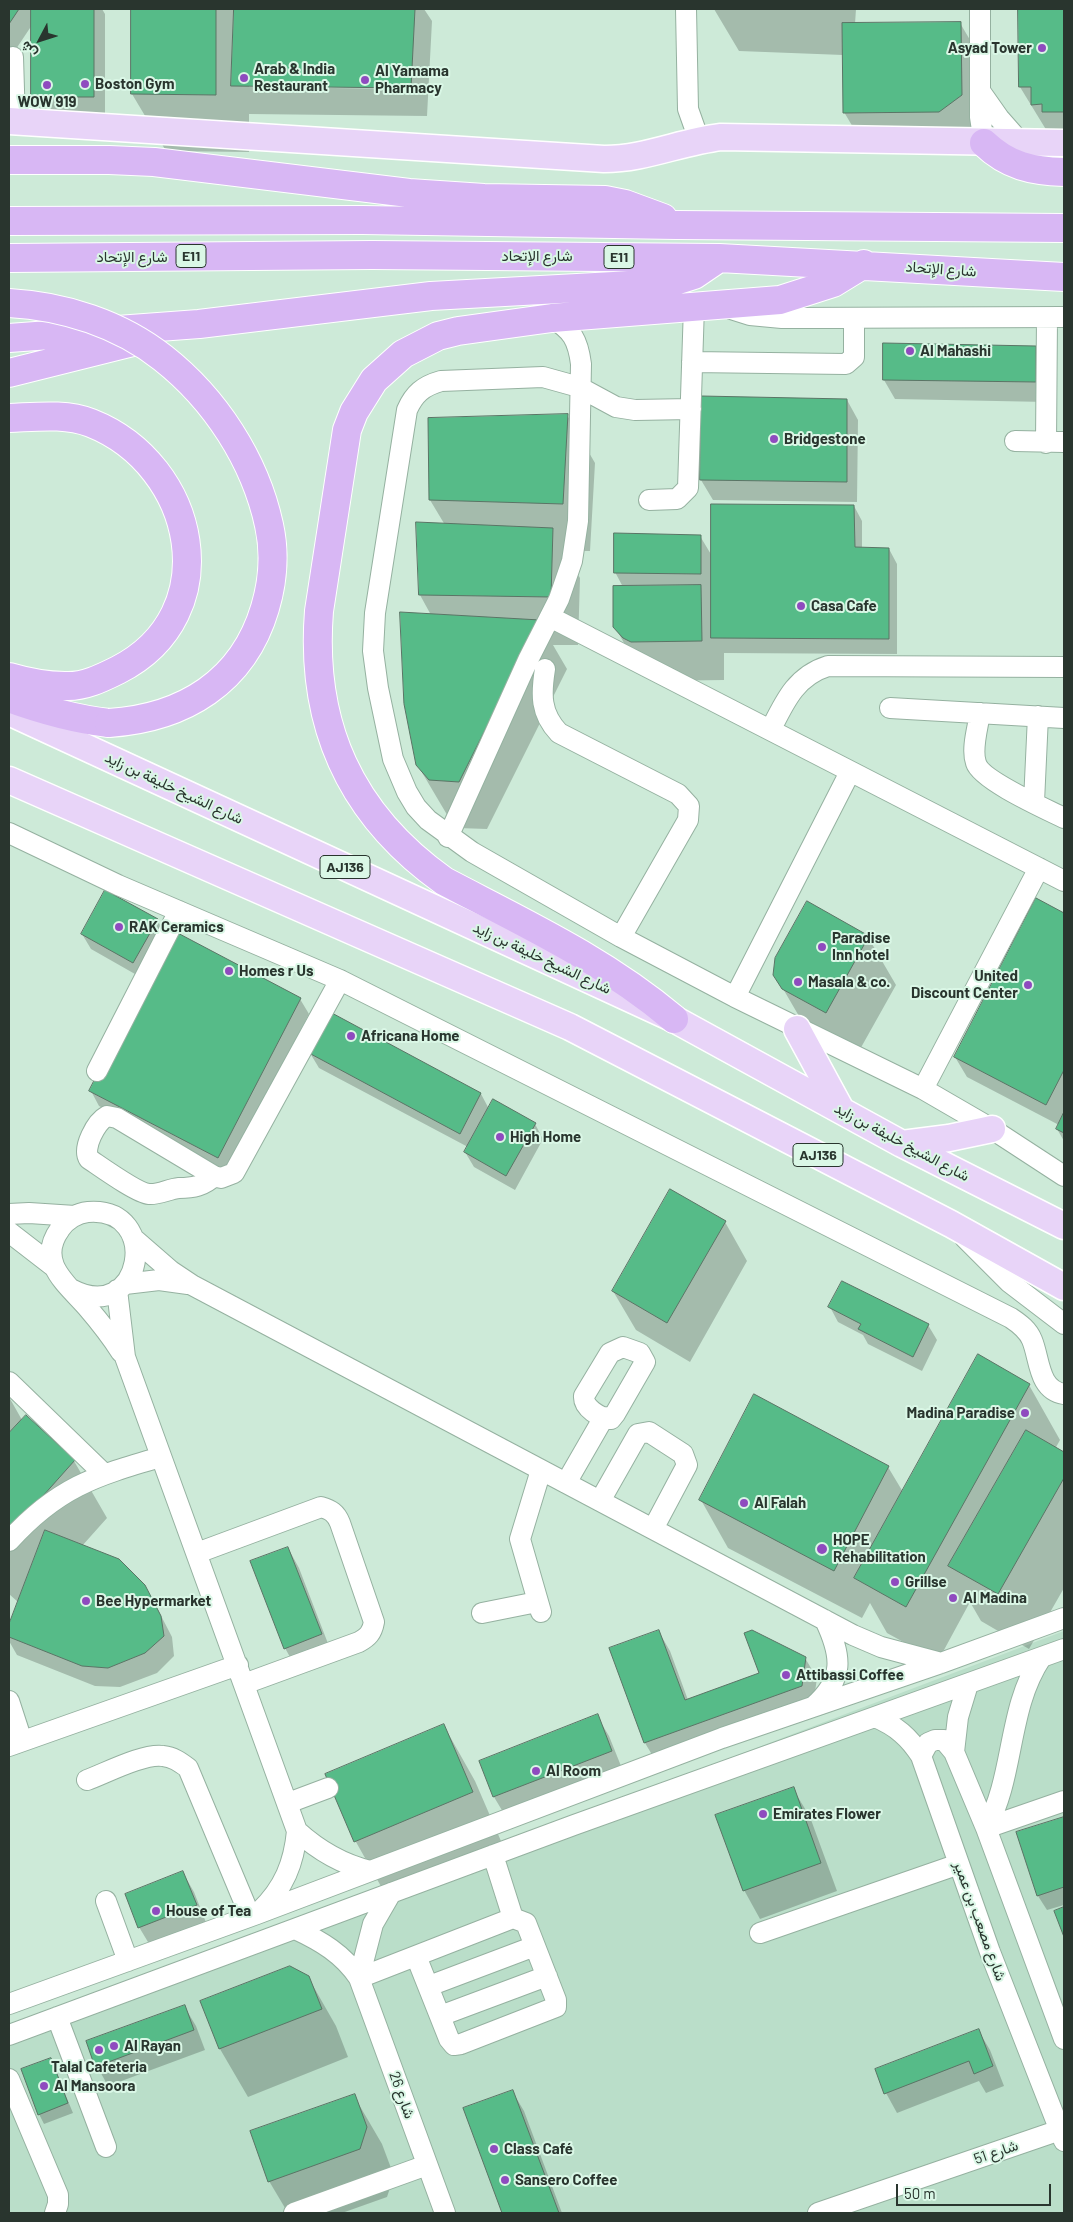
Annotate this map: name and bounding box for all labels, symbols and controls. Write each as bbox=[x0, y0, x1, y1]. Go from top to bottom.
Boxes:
north arrow bbox=[15, 15, 65, 65]
text: ش bbox=[16, 38, 40, 62]
place label: Asyad Tower bbox=[948, 39, 1032, 57]
marker: Asyad Tower bbox=[1036, 42, 1048, 54]
place label: Arab & India Restaurant bbox=[254, 60, 335, 95]
place label: Al Yamama Pharmacy bbox=[375, 62, 449, 97]
marker: Arab & India Restaurant bbox=[238, 72, 250, 84]
marker: Al Yamama Pharmacy bbox=[359, 74, 371, 86]
place label: Boston Gym bbox=[95, 75, 175, 93]
marker: Boston Gym bbox=[79, 78, 91, 90]
marker: WOW 919 bbox=[41, 79, 53, 91]
place label: WOW 919 bbox=[18, 93, 76, 111]
road number: E11 bbox=[176, 245, 206, 268]
road number: E11 bbox=[604, 246, 634, 268]
street label: شارع الإتحاد bbox=[501, 247, 573, 265]
street label: شارع الإتحاد bbox=[96, 248, 168, 266]
street label: شارع الإتحاد bbox=[905, 258, 977, 280]
place label: Al Mahashi bbox=[920, 342, 991, 360]
marker: Al Mahashi bbox=[904, 345, 916, 357]
place label: Bridgestone bbox=[784, 430, 866, 448]
marker: Bridgestone bbox=[768, 433, 780, 445]
place label: Casa Cafe bbox=[811, 597, 877, 615]
marker: Casa Cafe bbox=[795, 600, 807, 612]
street label: شارع الشيخ خليفة بن زايد bbox=[102, 748, 246, 828]
road number: AJ136 bbox=[320, 856, 370, 879]
place label: RAK Ceramics bbox=[129, 918, 224, 936]
street label: شارع الشيخ خليفة بن زايد bbox=[470, 918, 614, 998]
marker: RAK Ceramics bbox=[113, 921, 125, 933]
place label: Paradise Inn hotel bbox=[832, 929, 890, 964]
marker: Paradise Inn hotel bbox=[816, 941, 828, 953]
place label: Homes r Us bbox=[239, 962, 314, 980]
marker: Homes r Us bbox=[223, 965, 235, 977]
place label: United Discount Center bbox=[911, 967, 1018, 1002]
place label: Masala & co. bbox=[808, 973, 890, 991]
marker: Masala & co. bbox=[792, 976, 804, 988]
marker: United Discount Center bbox=[1022, 979, 1034, 991]
place label: Africana Home bbox=[361, 1027, 460, 1045]
marker: Africana Home bbox=[345, 1030, 357, 1042]
street label: شارع الشيخ خليفة بن زايد bbox=[831, 1099, 973, 1185]
place label: High Home bbox=[510, 1128, 581, 1146]
marker: High Home bbox=[494, 1131, 506, 1143]
road number: AJ136 bbox=[793, 1144, 843, 1166]
place label: Madina Paradise bbox=[907, 1404, 1015, 1422]
marker: Madina Paradise bbox=[1019, 1407, 1031, 1419]
place label: Al Falah bbox=[754, 1494, 806, 1512]
marker: Al Falah bbox=[738, 1497, 750, 1509]
place label: HOPE Rehabilitation bbox=[833, 1531, 926, 1566]
marker: HOPE Rehabilitation bbox=[815, 1542, 829, 1556]
place label: Grillse bbox=[905, 1573, 947, 1591]
marker: Grillse bbox=[889, 1576, 901, 1588]
place label: Al Madina bbox=[963, 1589, 1027, 1607]
place label: Bee Hypermarket bbox=[96, 1592, 211, 1610]
marker: Al Madina bbox=[947, 1592, 959, 1604]
marker: Bee Hypermarket bbox=[80, 1595, 92, 1607]
place label: Attibassi Coffee bbox=[796, 1666, 904, 1684]
marker: Attibassi Coffee bbox=[780, 1669, 792, 1681]
place label: Al Room bbox=[546, 1762, 601, 1780]
marker: Al Room bbox=[530, 1765, 542, 1777]
place label: Emirates Flower bbox=[773, 1805, 881, 1823]
marker: Emirates Flower bbox=[757, 1808, 769, 1820]
street label: شارع مصعب بن عمير bbox=[950, 1859, 1010, 1983]
place label: House of Tea bbox=[166, 1902, 251, 1920]
marker: House of Tea bbox=[150, 1905, 162, 1917]
place label: Al Rayan bbox=[124, 2037, 181, 2055]
marker: Al Rayan bbox=[108, 2040, 120, 2052]
marker: Talal Cafeteria bbox=[93, 2044, 105, 2056]
place label: Talal Cafeteria bbox=[51, 2058, 147, 2076]
street label: شارع 26 bbox=[385, 2069, 419, 2121]
place label: Al Mansoora bbox=[54, 2077, 135, 2095]
marker: Al Mansoora bbox=[38, 2080, 50, 2092]
street label: شارع 51 bbox=[971, 2136, 1021, 2168]
place label: Class Café bbox=[504, 2140, 573, 2158]
marker: Class Café bbox=[488, 2143, 500, 2155]
place label: Sansero Coffee bbox=[515, 2171, 617, 2189]
marker: Sansero Coffee bbox=[499, 2174, 511, 2186]
scale bar bbox=[898, 2174, 1053, 2206]
text: 50 m bbox=[904, 2184, 936, 2202]

